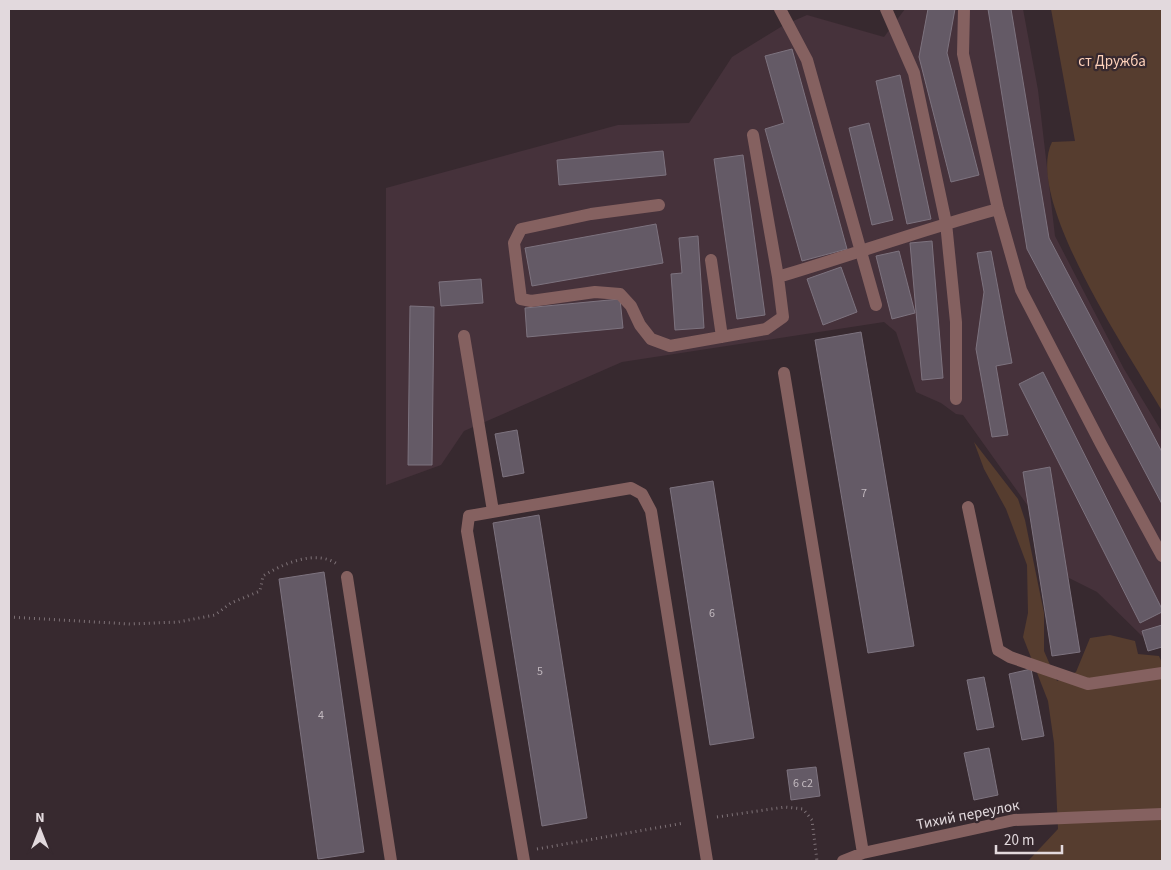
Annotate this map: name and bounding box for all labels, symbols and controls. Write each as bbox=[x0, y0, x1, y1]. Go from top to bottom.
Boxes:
park label: ст Дружба bbox=[1078, 51, 1146, 72]
house number: 7 bbox=[861, 485, 867, 502]
house number: 6 bbox=[709, 605, 715, 622]
house number: 5 bbox=[537, 663, 543, 680]
house number: 4 bbox=[318, 707, 324, 724]
house number: 6 с2 bbox=[793, 775, 813, 792]
street label: Тихий переулок bbox=[915, 795, 1022, 835]
north arrow bbox=[15, 805, 65, 855]
text: N bbox=[35, 808, 45, 828]
scale bar bbox=[996, 822, 1062, 854]
text: 20 m bbox=[1004, 830, 1034, 851]

